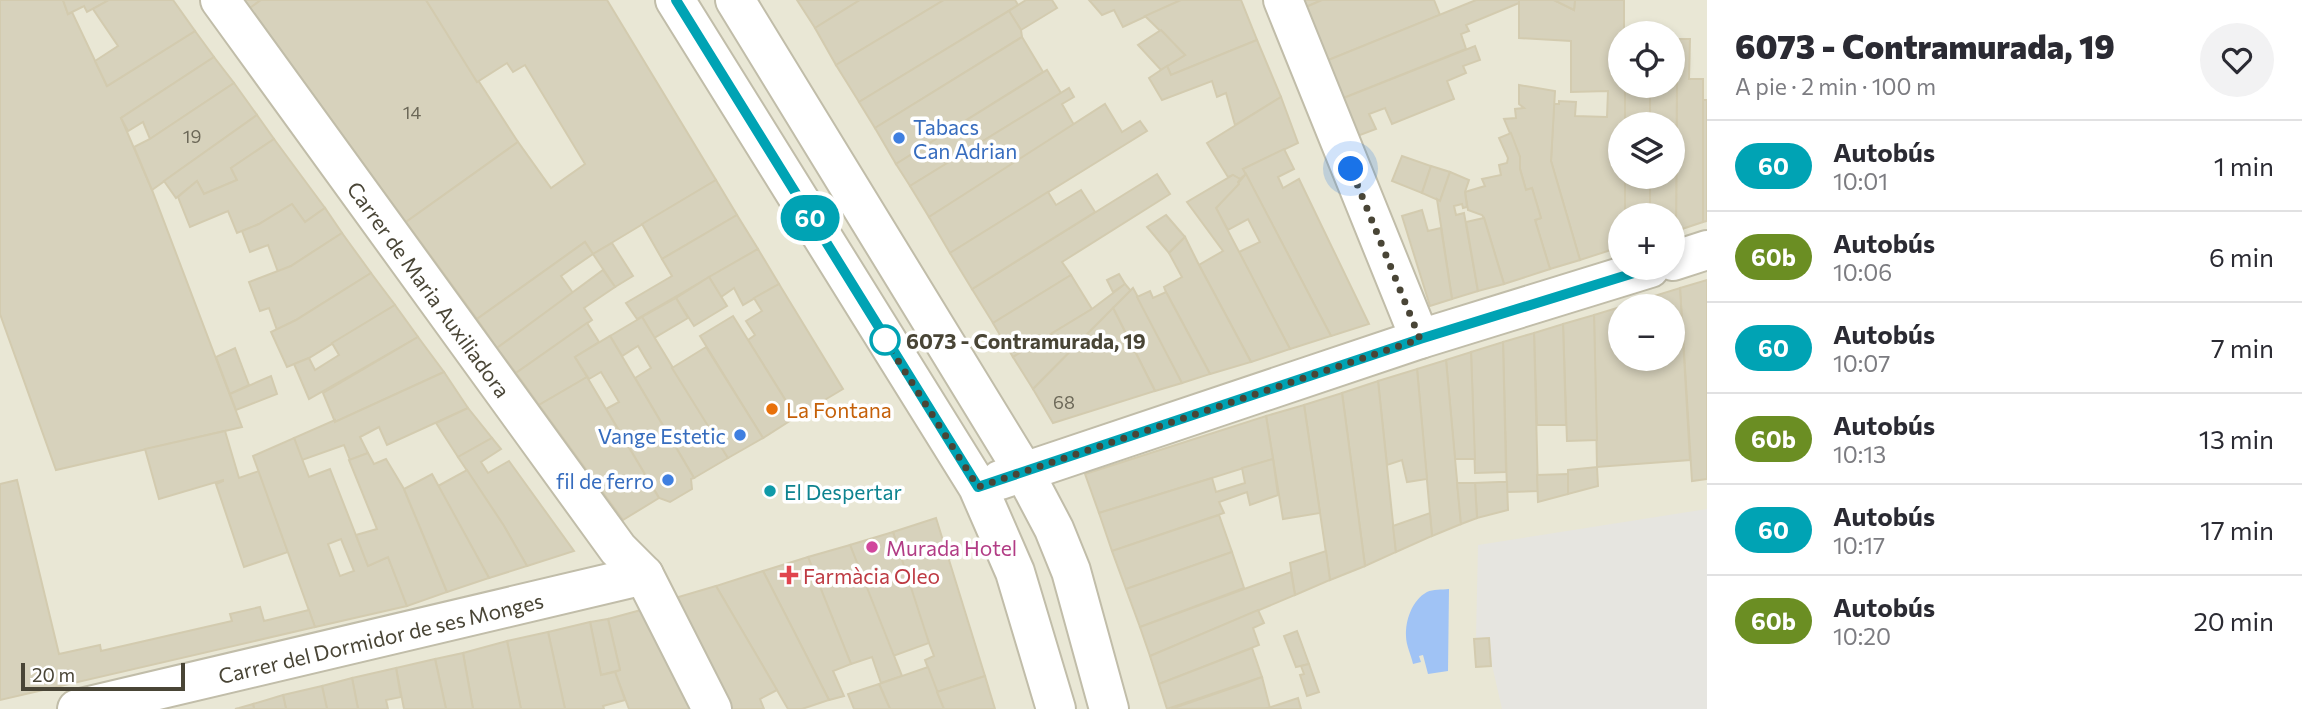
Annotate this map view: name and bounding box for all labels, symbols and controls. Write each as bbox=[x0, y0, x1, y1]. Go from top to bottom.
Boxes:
map controls bbox=[1608, 21, 1685, 371]
button: locate bbox=[1608, 21, 1685, 98]
button: heart bbox=[2200, 23, 2274, 97]
text: 6073 - Contramurada, 19 bbox=[1735, 25, 2115, 66]
text: A pie · 2 min · 100 m bbox=[1735, 72, 1936, 100]
house number: 14 bbox=[403, 101, 421, 123]
button: layers bbox=[1608, 112, 1685, 189]
place label: Tabacs Can Adrian bbox=[913, 114, 1017, 163]
house number: 19 bbox=[183, 125, 201, 147]
marker: Tabacs Can Adrian bbox=[891, 130, 907, 146]
text: Autobús bbox=[1833, 136, 1935, 167]
text: 1 min bbox=[2214, 150, 2274, 181]
your location bbox=[1333, 151, 1368, 186]
text: 60 bbox=[1758, 151, 1789, 180]
text: 10:01 bbox=[1833, 167, 1888, 195]
street label: Carrer de Maria Auxiliadora bbox=[343, 176, 516, 402]
line badge: 60 bbox=[778, 195, 842, 241]
text: 60 bbox=[795, 203, 825, 232]
button: + bbox=[1608, 203, 1685, 280]
text: Autobús bbox=[1833, 227, 1935, 258]
text: 6 min bbox=[2209, 241, 2274, 272]
text: 60b bbox=[1751, 242, 1796, 271]
text: 10:06 bbox=[1833, 258, 1892, 286]
button: − bbox=[1608, 294, 1685, 371]
text: Autobús bbox=[1833, 318, 1935, 349]
marker: 6073 - Contramurada, 19 bbox=[870, 325, 900, 355]
place label: 6073 - Contramurada, 19 bbox=[906, 328, 1146, 353]
text: 7 min bbox=[2211, 332, 2274, 363]
text: 60 bbox=[1758, 333, 1789, 362]
text: 10:07 bbox=[1833, 349, 1890, 377]
house number: 68 bbox=[1053, 391, 1075, 413]
place label: La Fontana bbox=[786, 397, 892, 422]
marker: La Fontana bbox=[764, 401, 780, 417]
text: Autobús bbox=[1833, 409, 1935, 440]
place label: Vange Estetic bbox=[598, 423, 726, 448]
text: 13 min bbox=[2199, 423, 2274, 454]
text: 60b bbox=[1751, 424, 1796, 453]
marker: Vange Estetic bbox=[732, 427, 748, 443]
text: 10:13 bbox=[1833, 440, 1886, 468]
place label: fil de ferro bbox=[556, 468, 654, 493]
marker: fil de ferro bbox=[660, 472, 676, 488]
place label: El Despertar bbox=[784, 479, 902, 504]
marker: El Despertar bbox=[762, 483, 778, 499]
text: Autobús bbox=[1833, 500, 1935, 531]
text: 17 min bbox=[2200, 514, 2274, 545]
text: 60 bbox=[1758, 515, 1789, 544]
text: 10:17 bbox=[1833, 531, 1885, 559]
place label: Murada Hotel bbox=[886, 535, 1017, 560]
marker: Murada Hotel bbox=[864, 539, 880, 555]
place label: Farmàcia Oleo bbox=[803, 563, 940, 588]
marker: Farmàcia Oleo bbox=[781, 567, 797, 583]
street label: Carrer del Dormidor de ses Monges bbox=[216, 587, 546, 688]
text: Autobús bbox=[1833, 591, 1935, 622]
text: 20 min bbox=[2193, 605, 2274, 636]
text: 60b bbox=[1751, 606, 1796, 635]
text: 10:20 bbox=[1833, 622, 1891, 650]
scale bar bbox=[21, 660, 186, 692]
text: 20 m bbox=[32, 663, 75, 686]

